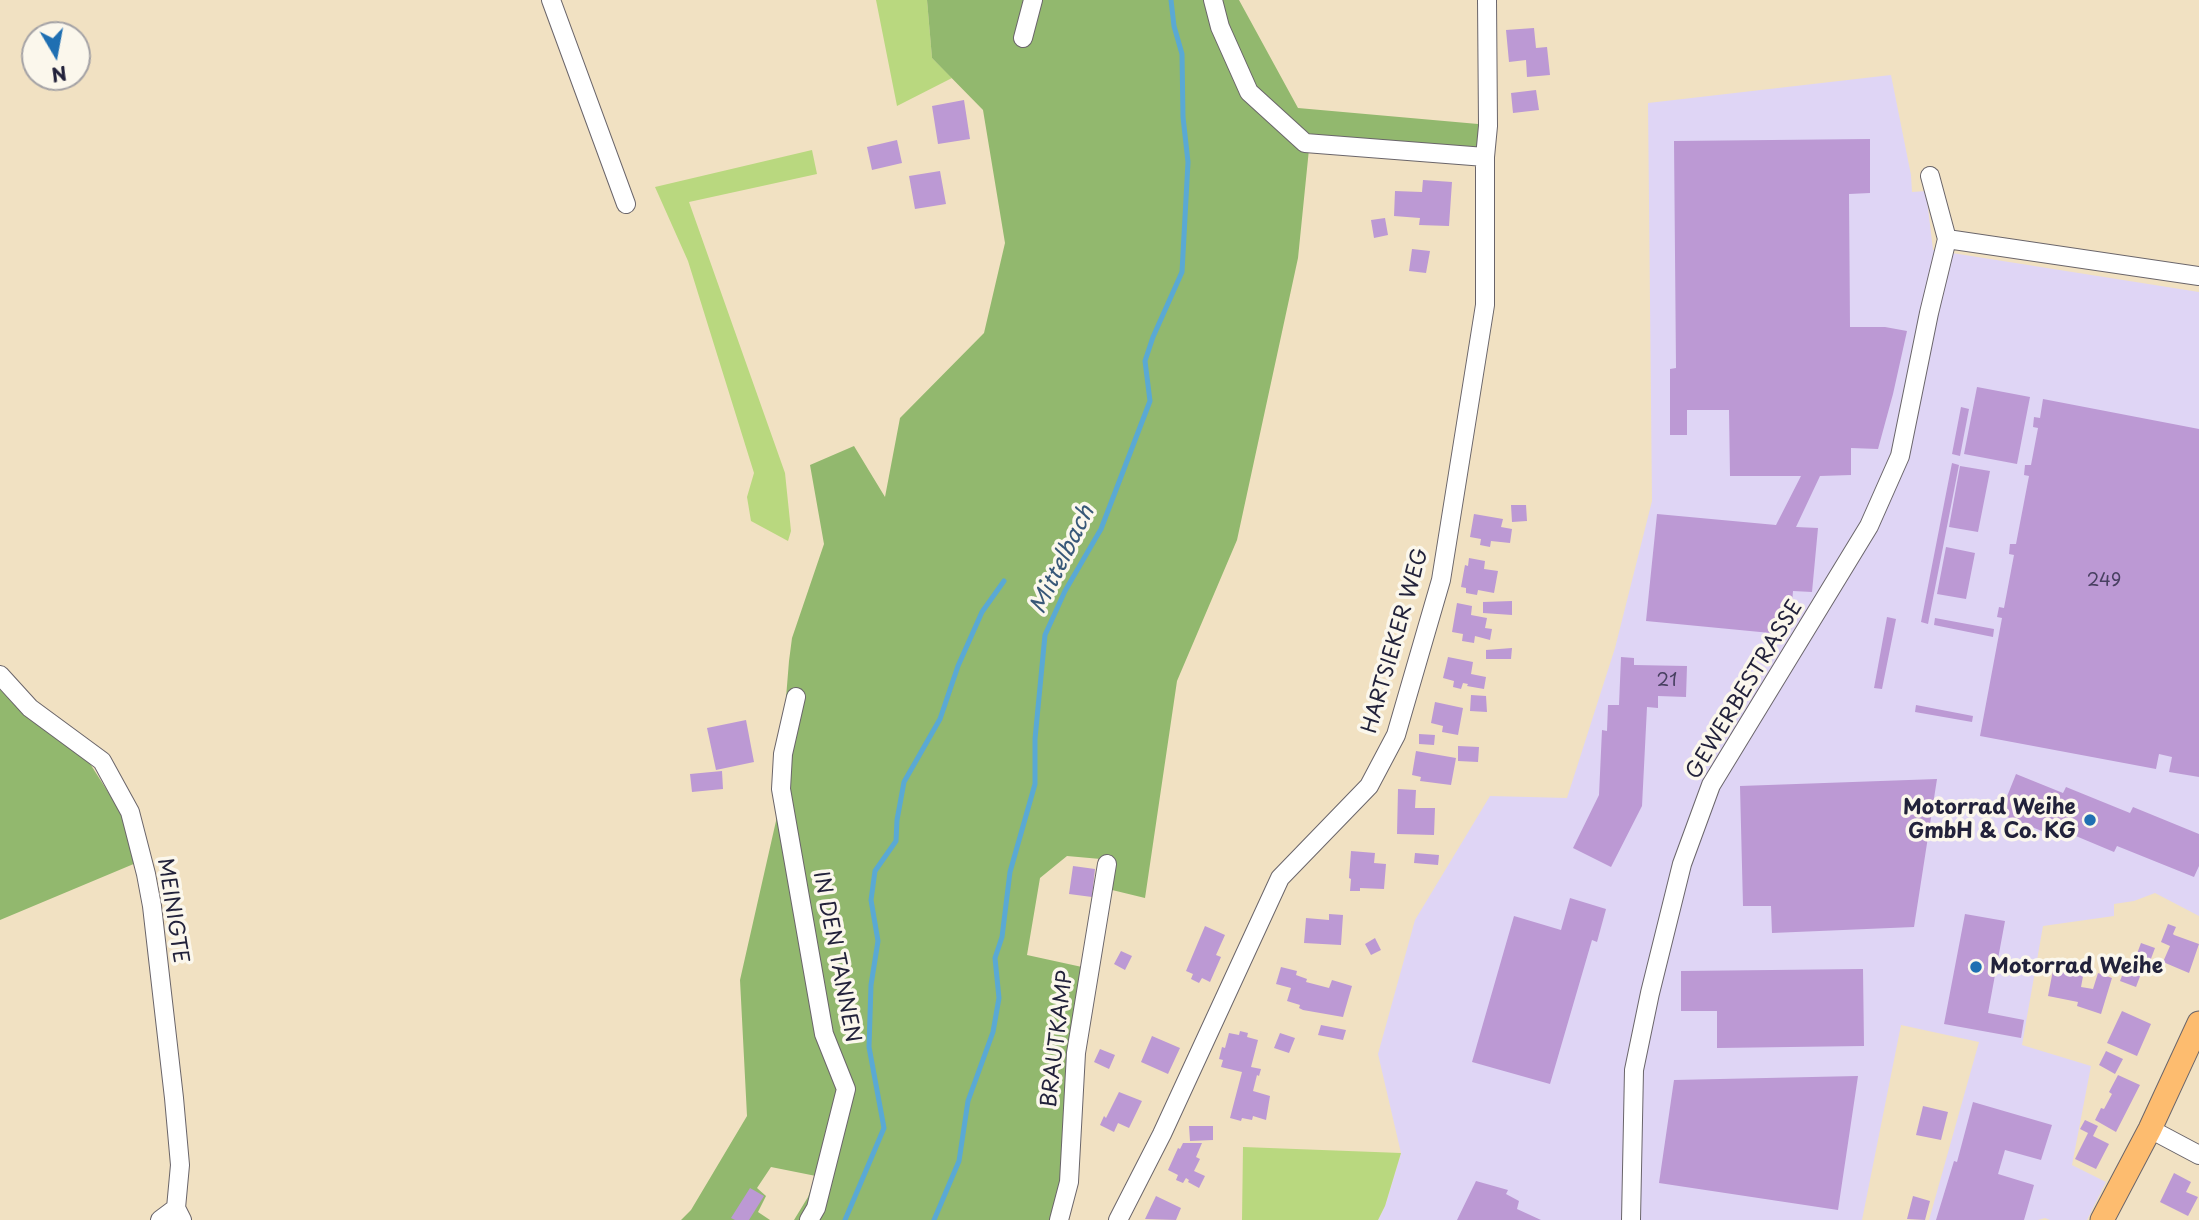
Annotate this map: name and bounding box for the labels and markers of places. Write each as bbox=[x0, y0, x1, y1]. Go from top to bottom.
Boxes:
place label: Motorrad Weihe GmbH & Co. KG bbox=[1903, 795, 2076, 845]
marker: Motorrad Weihe GmbH & Co. KG bbox=[2082, 812, 2098, 828]
place label: Motorrad Weihe bbox=[1990, 954, 2163, 980]
marker: Motorrad Weihe bbox=[1968, 959, 1984, 975]

